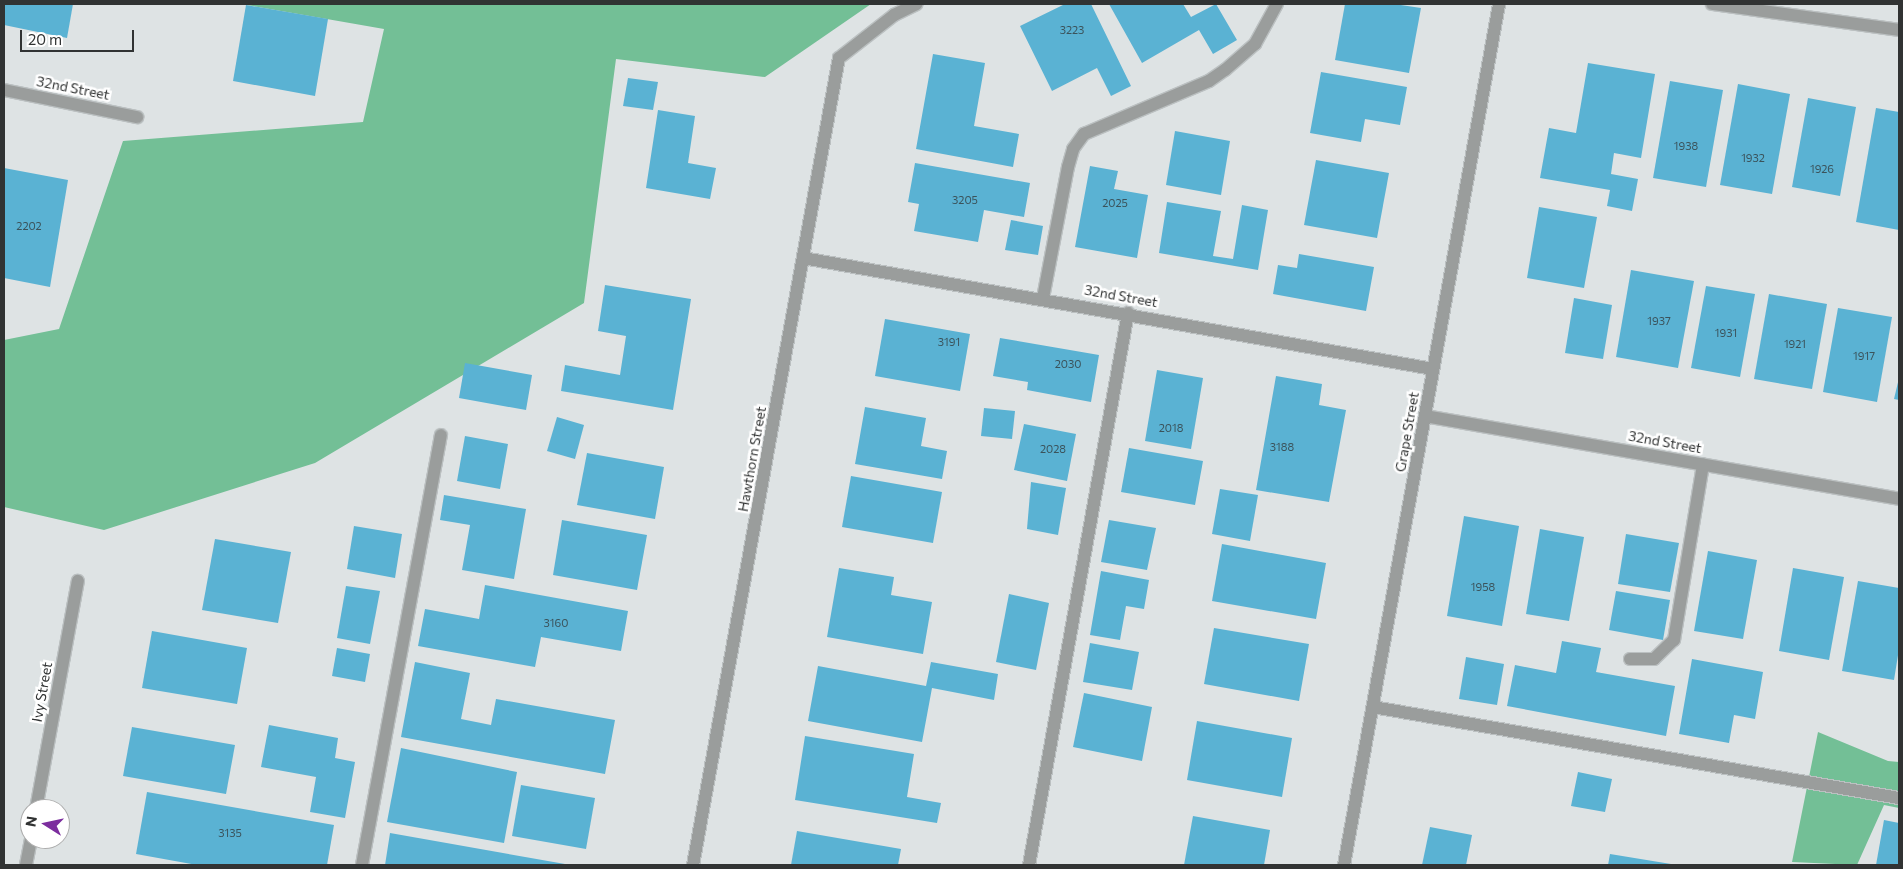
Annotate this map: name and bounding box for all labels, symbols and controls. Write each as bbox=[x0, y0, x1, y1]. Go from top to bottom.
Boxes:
scale bar bbox=[22, 20, 136, 52]
house number: 3223 bbox=[1060, 23, 1084, 37]
text: 20 m bbox=[28, 30, 62, 48]
street label: 32nd Street bbox=[35, 73, 111, 103]
house number: 1938 bbox=[1674, 139, 1698, 153]
house number: 1932 bbox=[1741, 151, 1765, 165]
house number: 1926 bbox=[1810, 162, 1834, 176]
house number: 3205 bbox=[952, 193, 978, 207]
house number: 2025 bbox=[1102, 196, 1128, 210]
house number: 2202 bbox=[16, 219, 42, 233]
street label: 32nd Street bbox=[1083, 281, 1159, 311]
house number: 1937 bbox=[1647, 314, 1671, 328]
house number: 1931 bbox=[1715, 326, 1737, 340]
house number: 3191 bbox=[938, 335, 960, 349]
house number: 1921 bbox=[1784, 337, 1806, 351]
house number: 1917 bbox=[1853, 349, 1875, 363]
house number: 2030 bbox=[1055, 357, 1081, 371]
street label: Grape Street bbox=[1392, 391, 1422, 473]
street label: Hawthorn Street bbox=[734, 405, 770, 513]
house number: 2018 bbox=[1159, 421, 1183, 435]
street label: 32nd Street bbox=[1627, 427, 1703, 457]
house number: 3188 bbox=[1270, 440, 1294, 454]
house number: 2028 bbox=[1040, 442, 1066, 456]
house number: 1958 bbox=[1471, 580, 1495, 594]
house number: 3160 bbox=[544, 616, 568, 630]
street label: Ivy Street bbox=[28, 661, 56, 723]
north arrow bbox=[20, 799, 70, 849]
text: N bbox=[21, 815, 40, 828]
house number: 3135 bbox=[218, 826, 242, 840]

